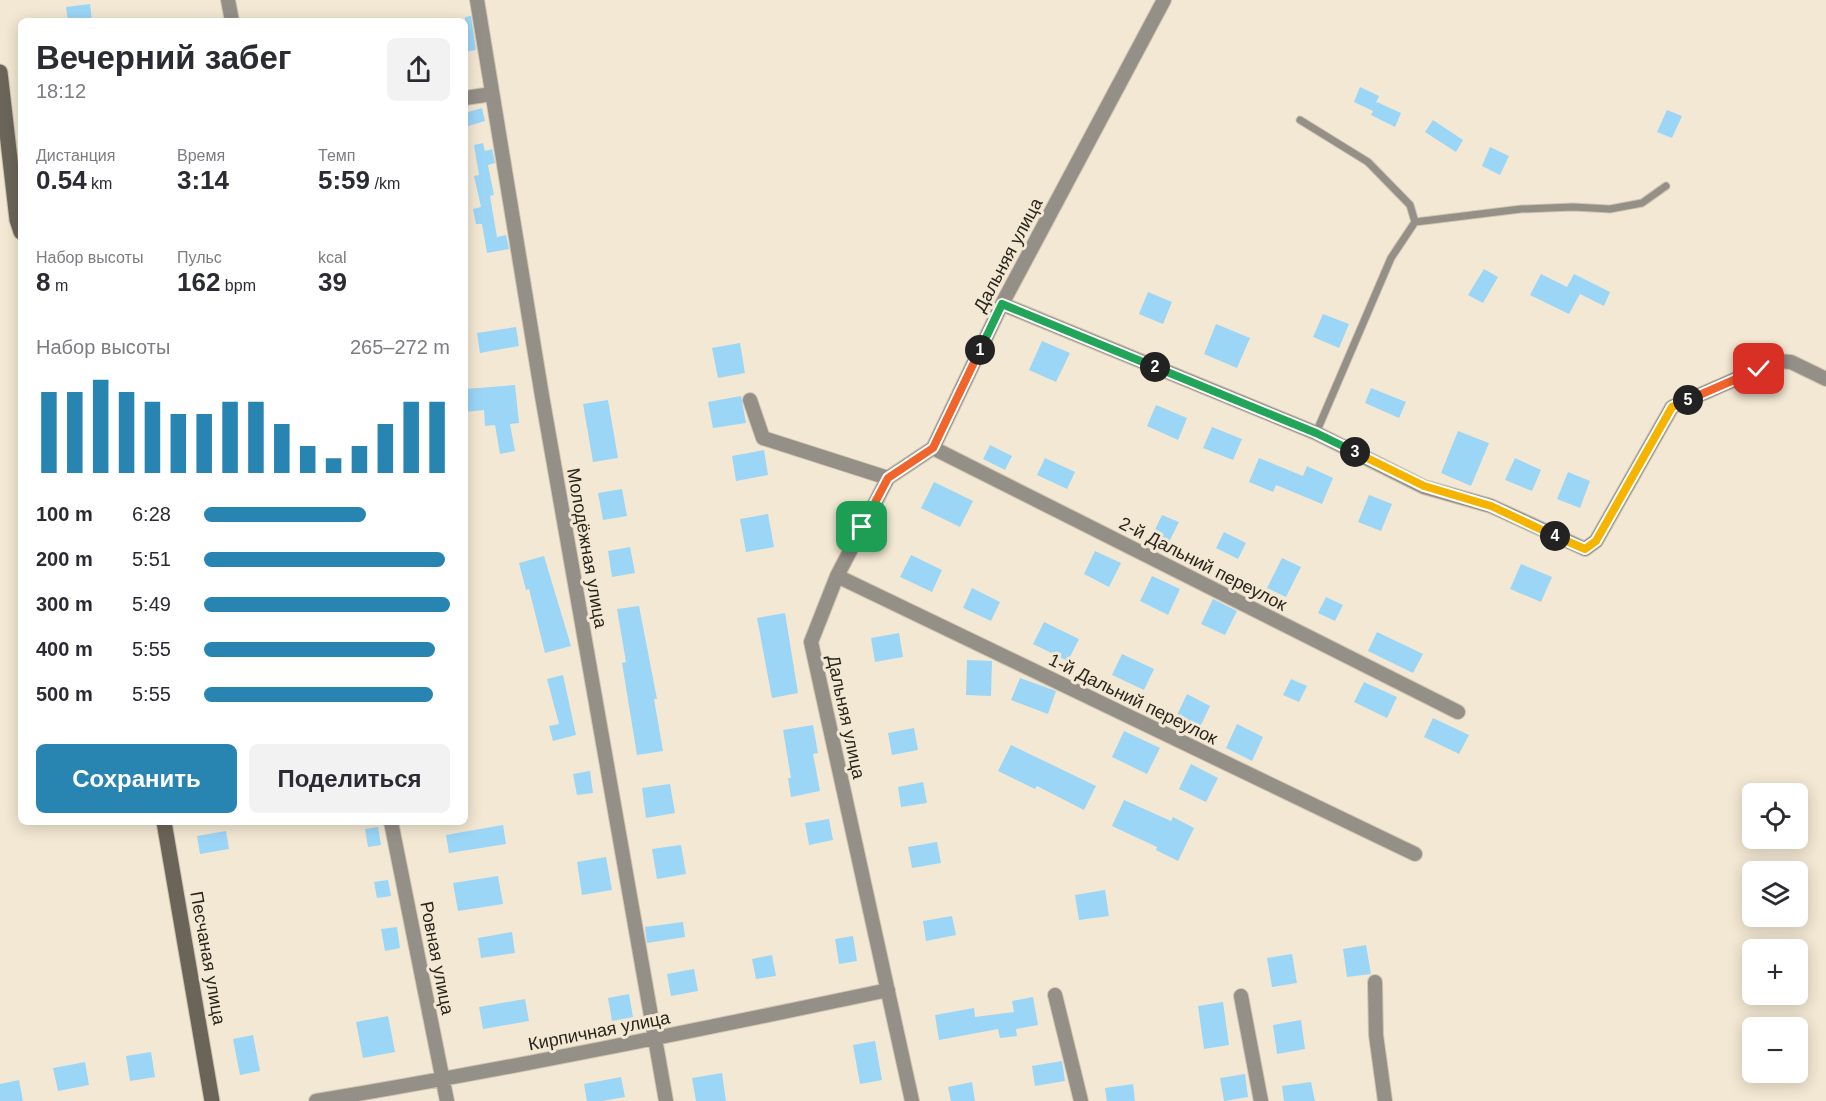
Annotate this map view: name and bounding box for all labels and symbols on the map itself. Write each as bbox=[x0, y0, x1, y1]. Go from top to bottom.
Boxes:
street label: Дальняя улица bbox=[970, 194, 1047, 315]
pin: 1 bbox=[965, 335, 995, 365]
pin bbox=[1733, 343, 1784, 394]
pin: 2 bbox=[1140, 352, 1170, 382]
pin: 5 bbox=[1673, 385, 1703, 415]
pin: 3 bbox=[1340, 437, 1370, 467]
street label: Молодёжная улица bbox=[563, 467, 611, 630]
pin bbox=[836, 501, 887, 552]
street label: 2-й Дальний переулок bbox=[1116, 513, 1290, 615]
pin: 4 bbox=[1540, 521, 1570, 551]
street label: 1-й Дальний переулок bbox=[1045, 649, 1221, 749]
street label: Дальняя улица bbox=[823, 653, 869, 782]
street label: Песчаная улица bbox=[186, 890, 230, 1027]
street label: Ровная улица bbox=[416, 900, 458, 1017]
street label: Кирпичная улица bbox=[526, 1007, 673, 1055]

